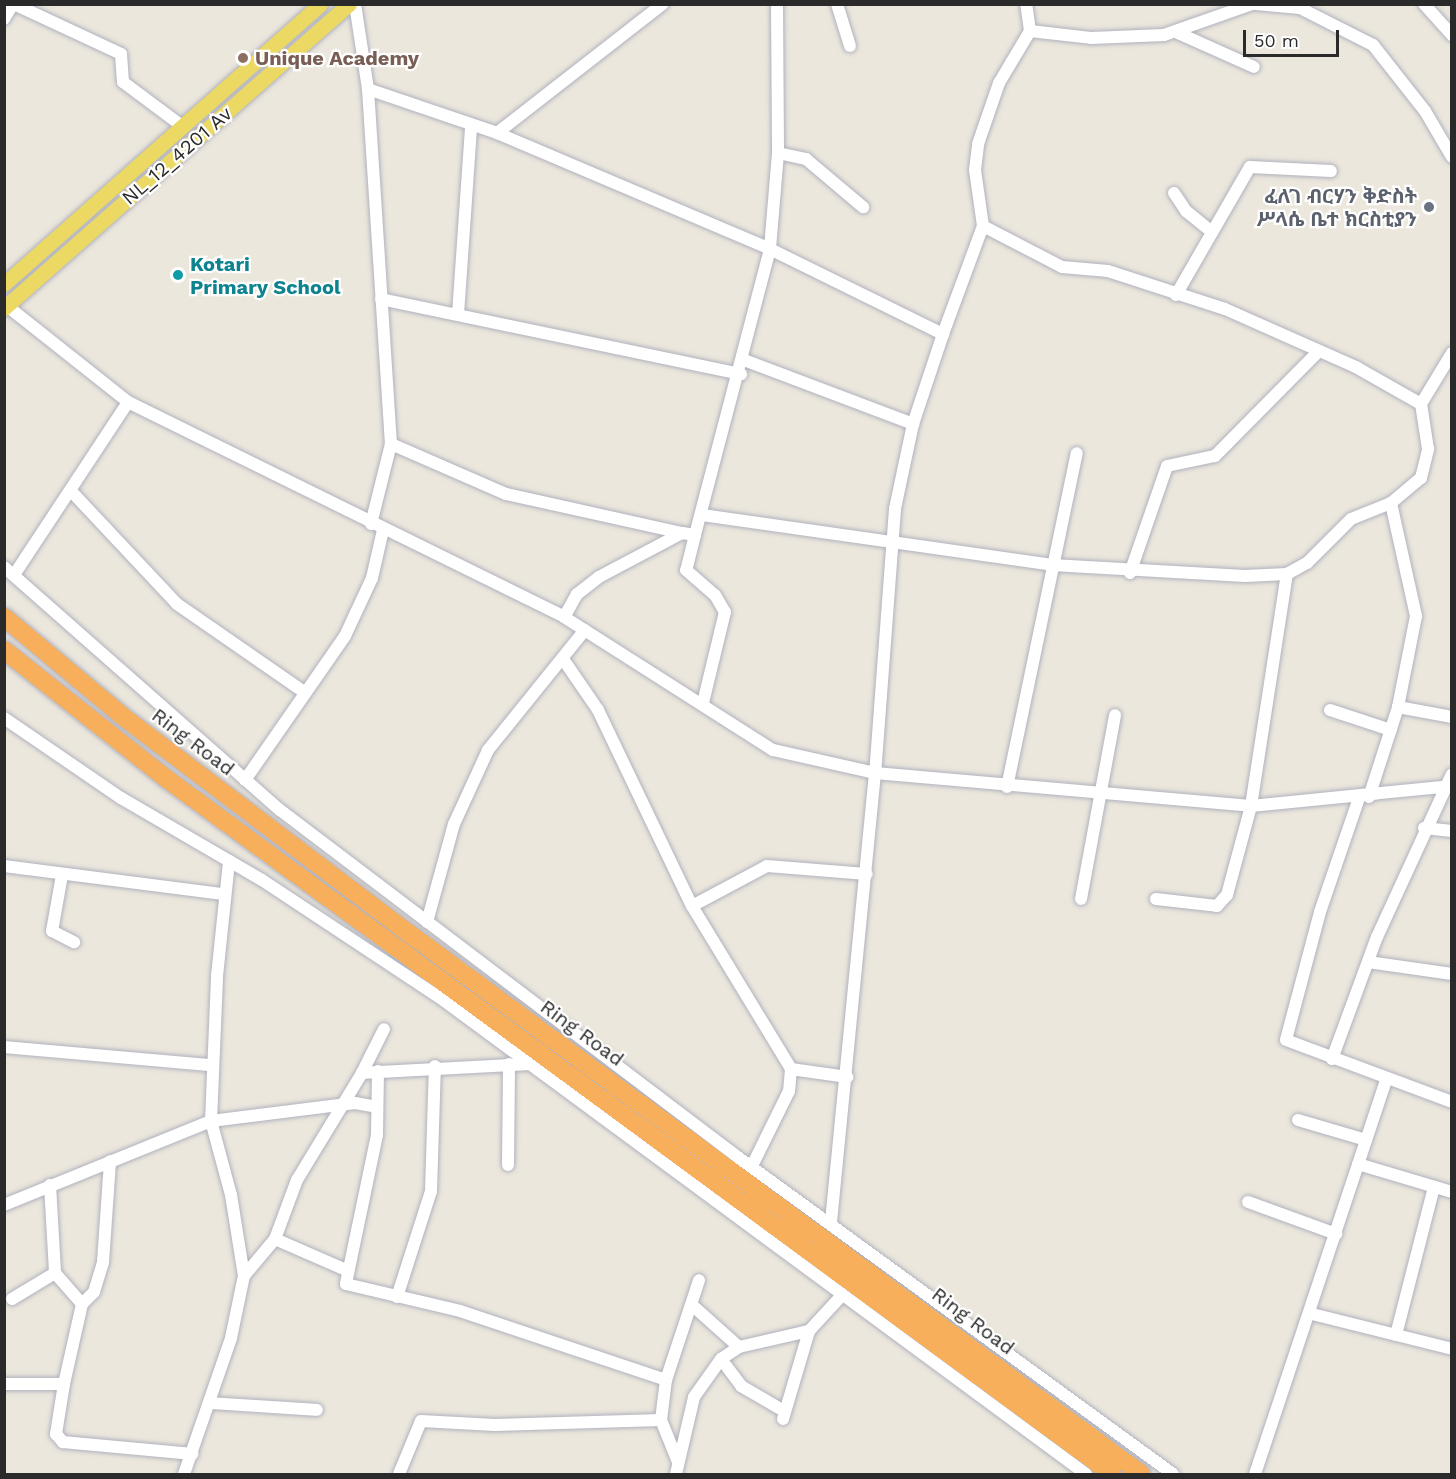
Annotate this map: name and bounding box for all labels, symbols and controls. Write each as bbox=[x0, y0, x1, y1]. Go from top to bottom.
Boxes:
scale bar bbox=[1246, 18, 1342, 56]
text: 50 m bbox=[1254, 30, 1299, 51]
place label: Unique Academy bbox=[255, 46, 419, 70]
marker: Unique Academy bbox=[236, 51, 250, 65]
street label: NL_12_4201 Av bbox=[117, 101, 237, 211]
place label: ፈለገ ብርሃን ቅድስት ሥላሴ ቤተ ክርስቲያን bbox=[1256, 184, 1417, 231]
marker: ፈለገ ብርሃን ቅድስት ሥላሴ ቤተ ክርስቲያን bbox=[1422, 200, 1436, 214]
place label: Kotari Primary School bbox=[190, 252, 341, 299]
marker: Kotari Primary School bbox=[171, 268, 185, 282]
street label: Ring Road bbox=[147, 703, 239, 781]
street label: Ring Road bbox=[536, 995, 628, 1071]
street label: Ring Road bbox=[927, 1282, 1019, 1360]

